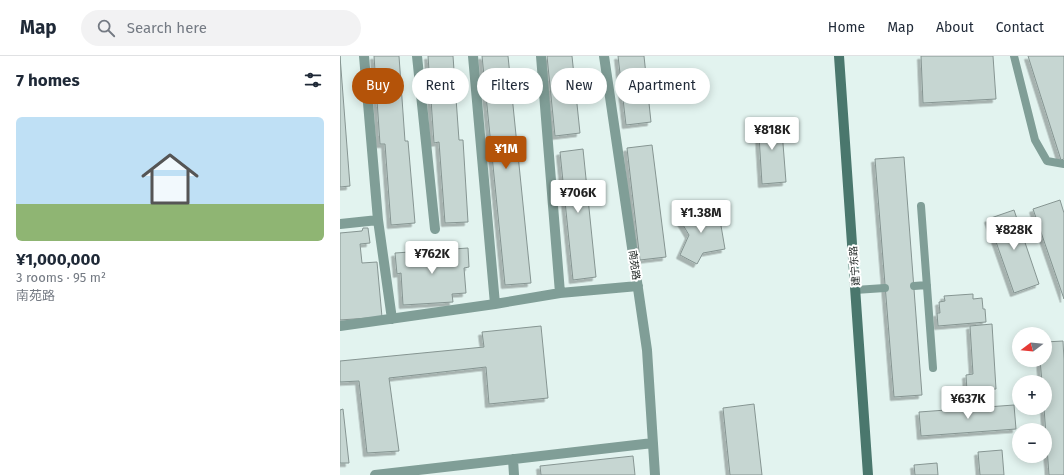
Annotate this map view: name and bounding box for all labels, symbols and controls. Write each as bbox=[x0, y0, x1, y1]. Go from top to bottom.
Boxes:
search box bbox=[81, 10, 361, 46]
text: Map bbox=[20, 16, 57, 39]
icon: search bbox=[95, 17, 117, 39]
text: Search here bbox=[127, 19, 207, 37]
text: Home bbox=[828, 19, 865, 36]
text: Map bbox=[887, 19, 914, 36]
text: About bbox=[936, 19, 974, 36]
text: Contact bbox=[996, 19, 1044, 36]
chip: Buy bbox=[352, 68, 404, 104]
chip: Rent bbox=[412, 68, 469, 104]
chip: Filters bbox=[477, 68, 543, 104]
chip: New bbox=[551, 68, 607, 104]
chip: Apartment bbox=[615, 68, 710, 104]
icon: filters bbox=[302, 69, 324, 91]
text: 7 homes bbox=[16, 70, 80, 91]
pin: ¥818K bbox=[744, 117, 800, 151]
text: ¥818K bbox=[754, 122, 790, 137]
pin: ¥1M bbox=[487, 136, 525, 170]
text: ¥1M bbox=[494, 141, 518, 156]
icon: home bbox=[134, 143, 206, 215]
pin: ¥706K bbox=[550, 180, 606, 214]
text: ¥706K bbox=[560, 185, 596, 200]
pin: ¥1.38M bbox=[668, 200, 734, 234]
text: ¥1.38M bbox=[681, 205, 721, 220]
pin: ¥828K bbox=[986, 217, 1042, 251]
text: ¥828K bbox=[995, 222, 1033, 237]
pin: ¥762K bbox=[404, 241, 460, 275]
text: ¥762K bbox=[414, 246, 450, 261]
street label: 建宁东路 bbox=[848, 246, 862, 286]
text: ¥1,000,000 bbox=[16, 249, 100, 270]
street label: 南苑路 bbox=[626, 249, 642, 281]
text: 3 rooms · 95 m² bbox=[16, 270, 106, 285]
text: 南苑路 bbox=[16, 288, 55, 303]
north arrow bbox=[1012, 327, 1052, 367]
map controls bbox=[1012, 327, 1052, 463]
button: + bbox=[1012, 375, 1052, 415]
pin: ¥637K bbox=[940, 386, 996, 420]
text: ¥637K bbox=[950, 391, 986, 406]
button: − bbox=[1012, 423, 1052, 463]

